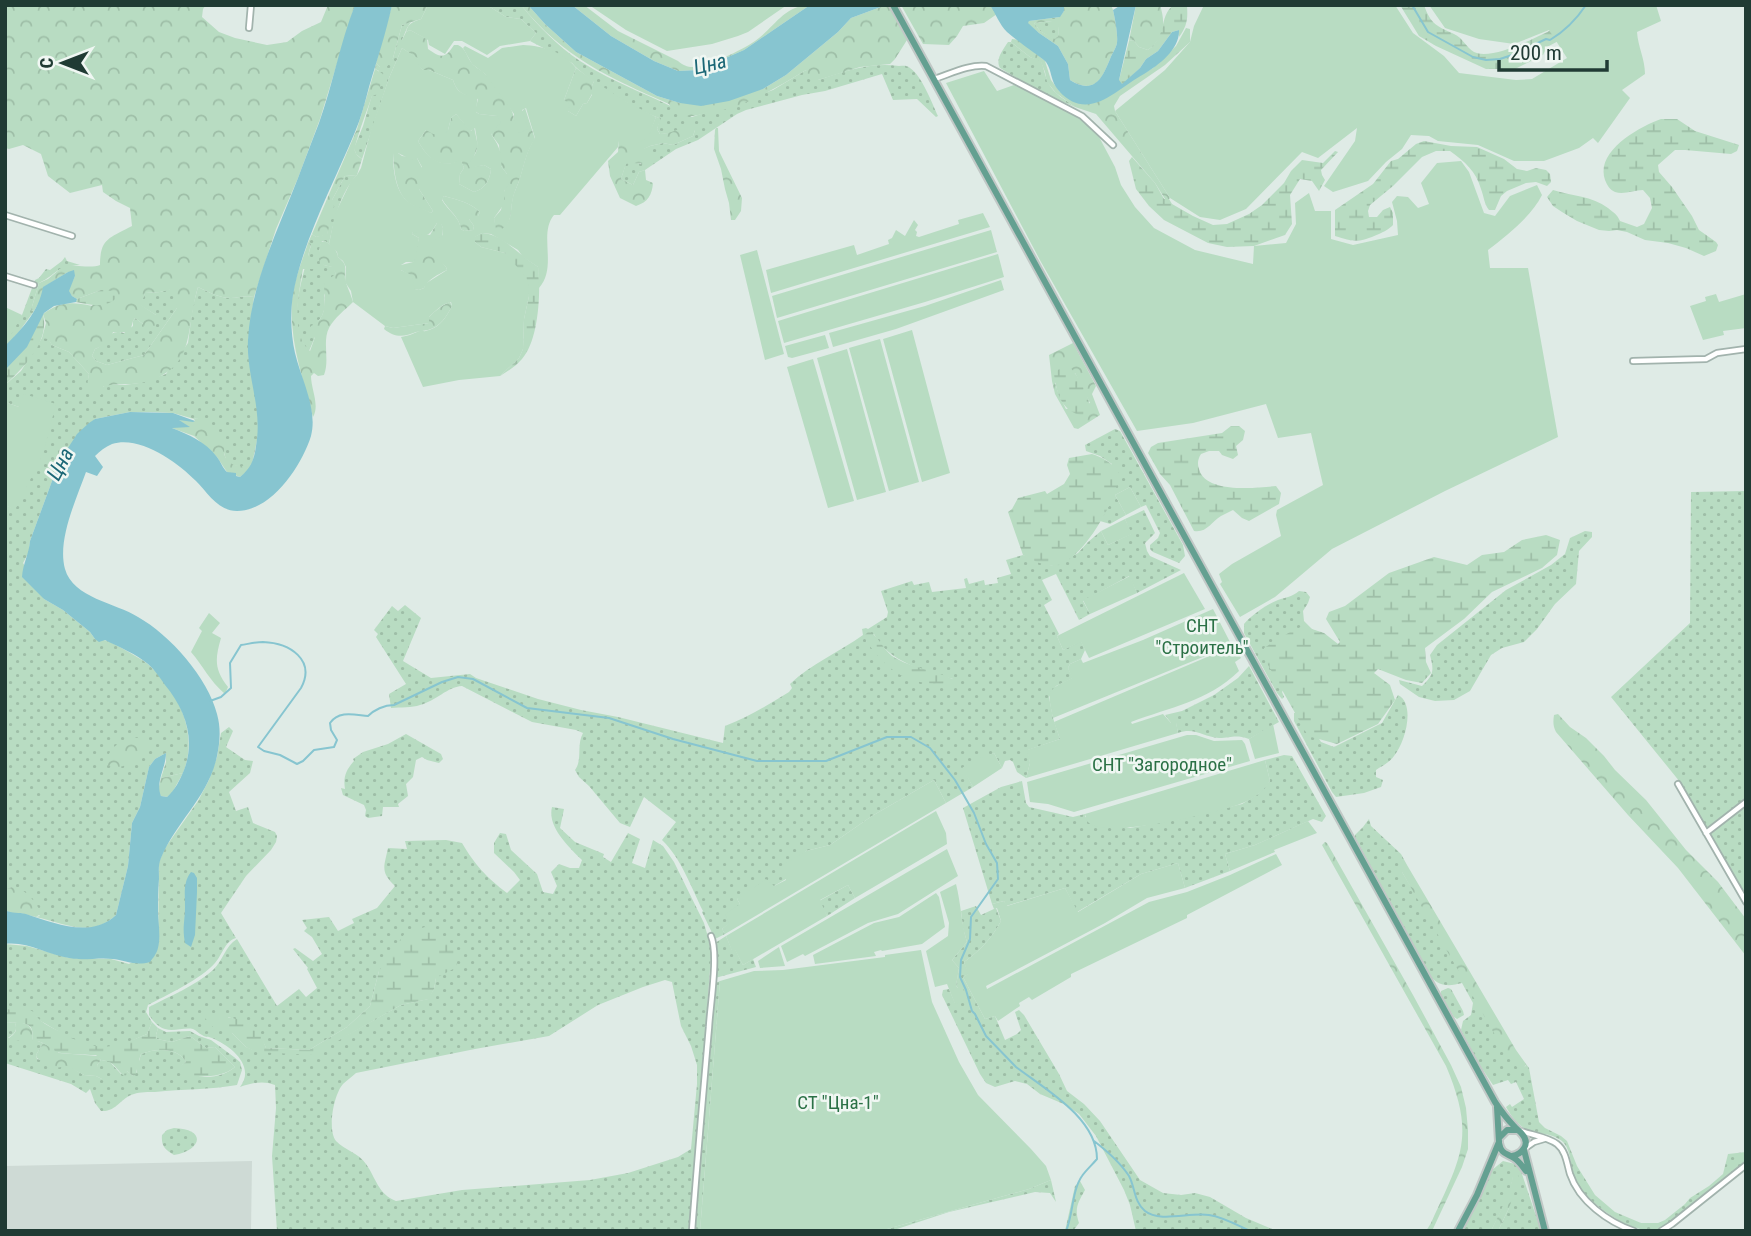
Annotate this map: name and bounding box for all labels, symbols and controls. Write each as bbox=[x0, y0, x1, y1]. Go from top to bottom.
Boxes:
north arrow bbox=[28, 28, 98, 98]
scale bar bbox=[1499, 28, 1608, 72]
text: 200 m bbox=[1510, 41, 1562, 65]
water label: Цна bbox=[691, 48, 729, 80]
text: С bbox=[35, 57, 58, 68]
water label: Цна bbox=[42, 444, 78, 484]
park label: CНТ "Строитель" bbox=[1155, 614, 1249, 659]
park label: СНТ "Загородное" bbox=[1092, 753, 1232, 776]
park label: СТ "Цна-1" bbox=[797, 1091, 879, 1114]

